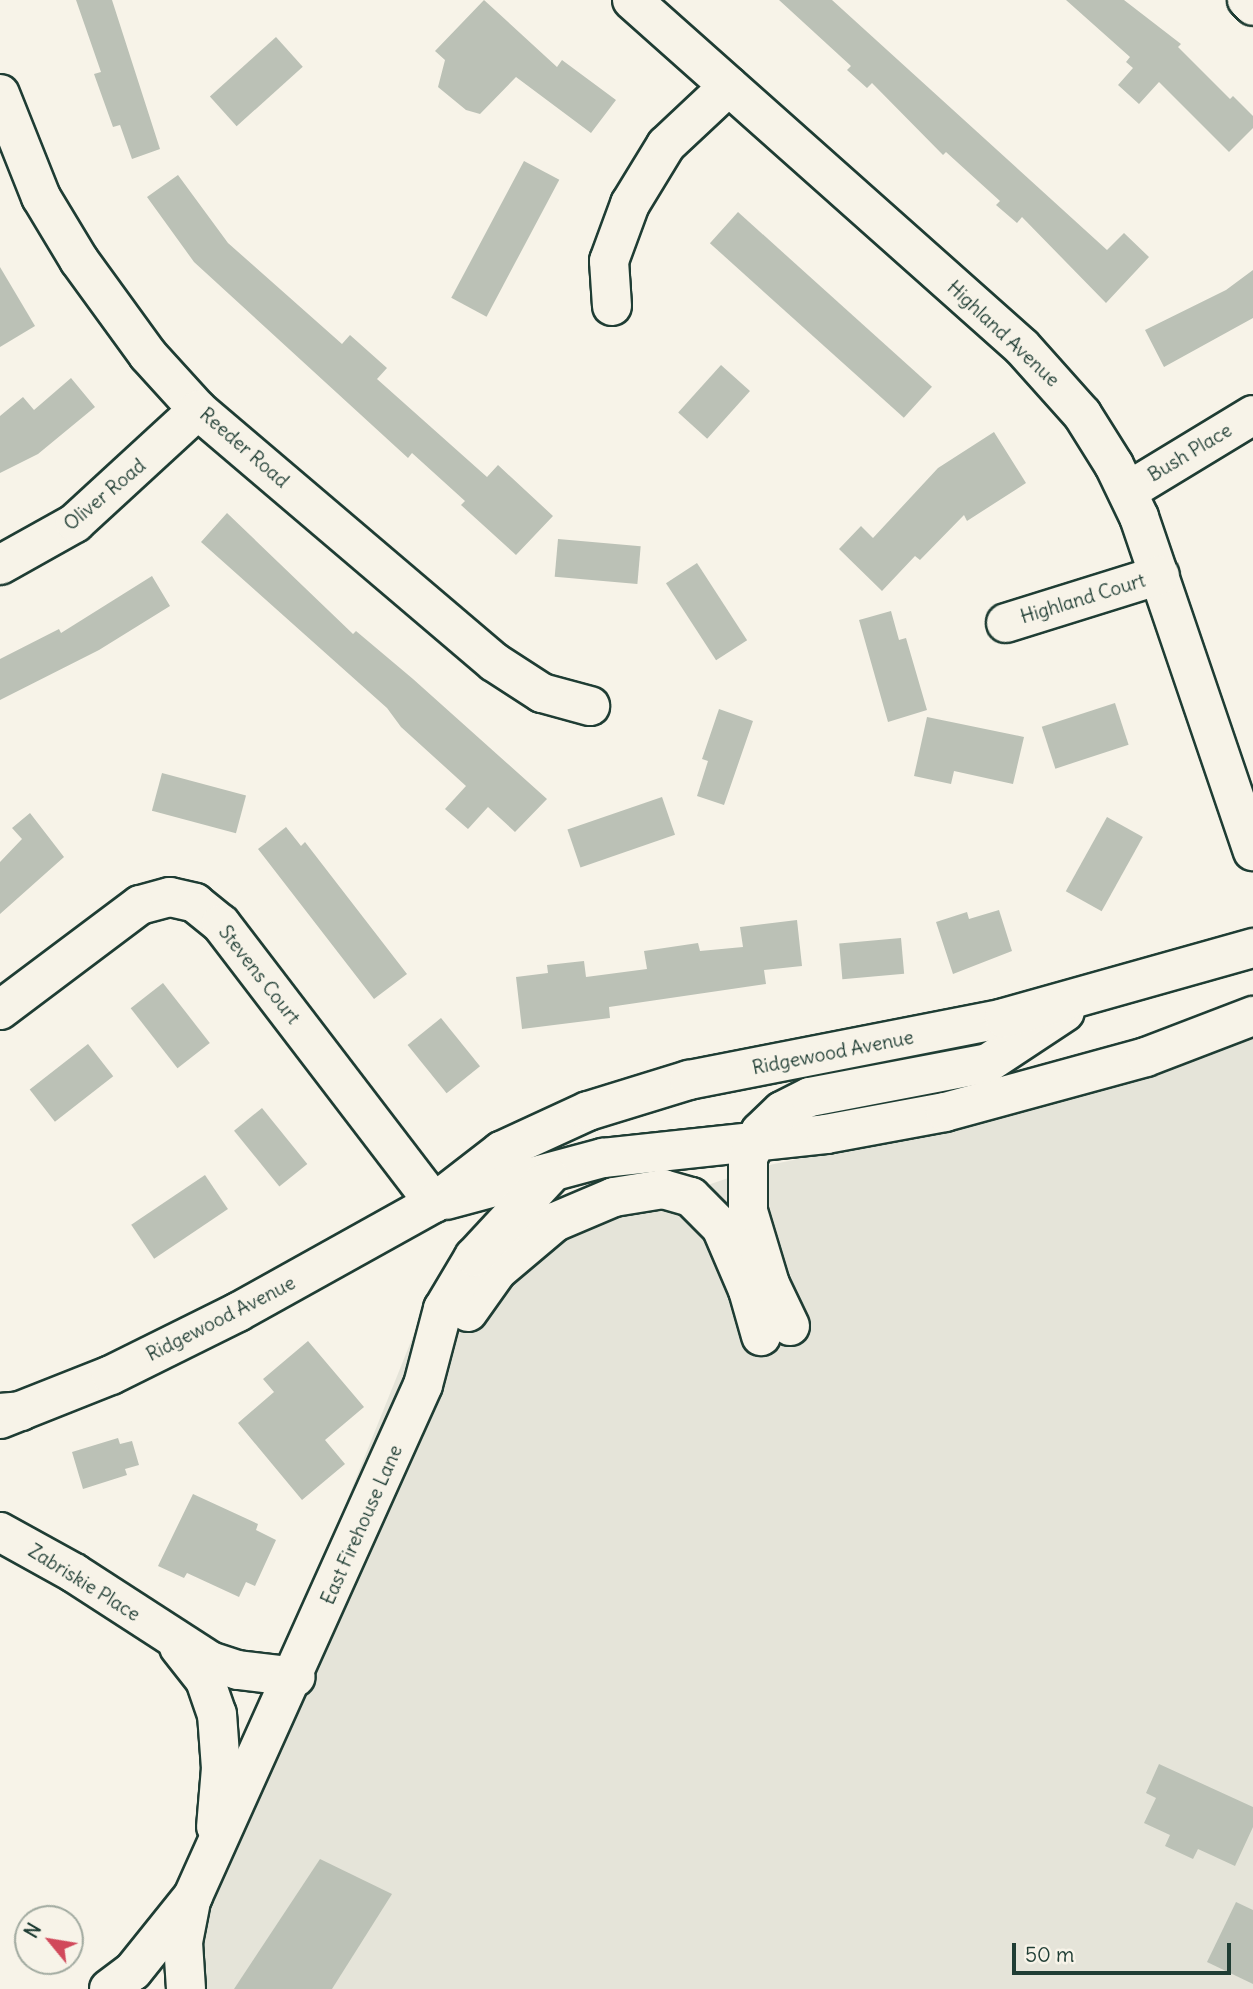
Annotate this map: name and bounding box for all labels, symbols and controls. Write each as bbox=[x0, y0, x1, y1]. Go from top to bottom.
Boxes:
street label: Highland Avenue bbox=[942, 276, 1064, 392]
street label: Reeder Road bbox=[195, 403, 293, 493]
street label: Bush Place bbox=[1144, 419, 1236, 487]
street label: Oliver Road bbox=[60, 454, 150, 536]
street label: Highland Court bbox=[1018, 569, 1148, 629]
street label: Stevens Court bbox=[214, 921, 304, 1029]
street label: Ridgewood Avenue bbox=[750, 1026, 916, 1080]
street label: Ridgewood Avenue bbox=[143, 1272, 299, 1366]
street label: East Firehouse Lane bbox=[317, 1442, 407, 1608]
street label: Zabriskie Place bbox=[24, 1540, 144, 1626]
north arrow bbox=[14, 1905, 84, 1975]
text: N bbox=[19, 1919, 46, 1942]
scale bar bbox=[1015, 1930, 1234, 1974]
text: 50 m bbox=[1025, 1941, 1074, 1968]

